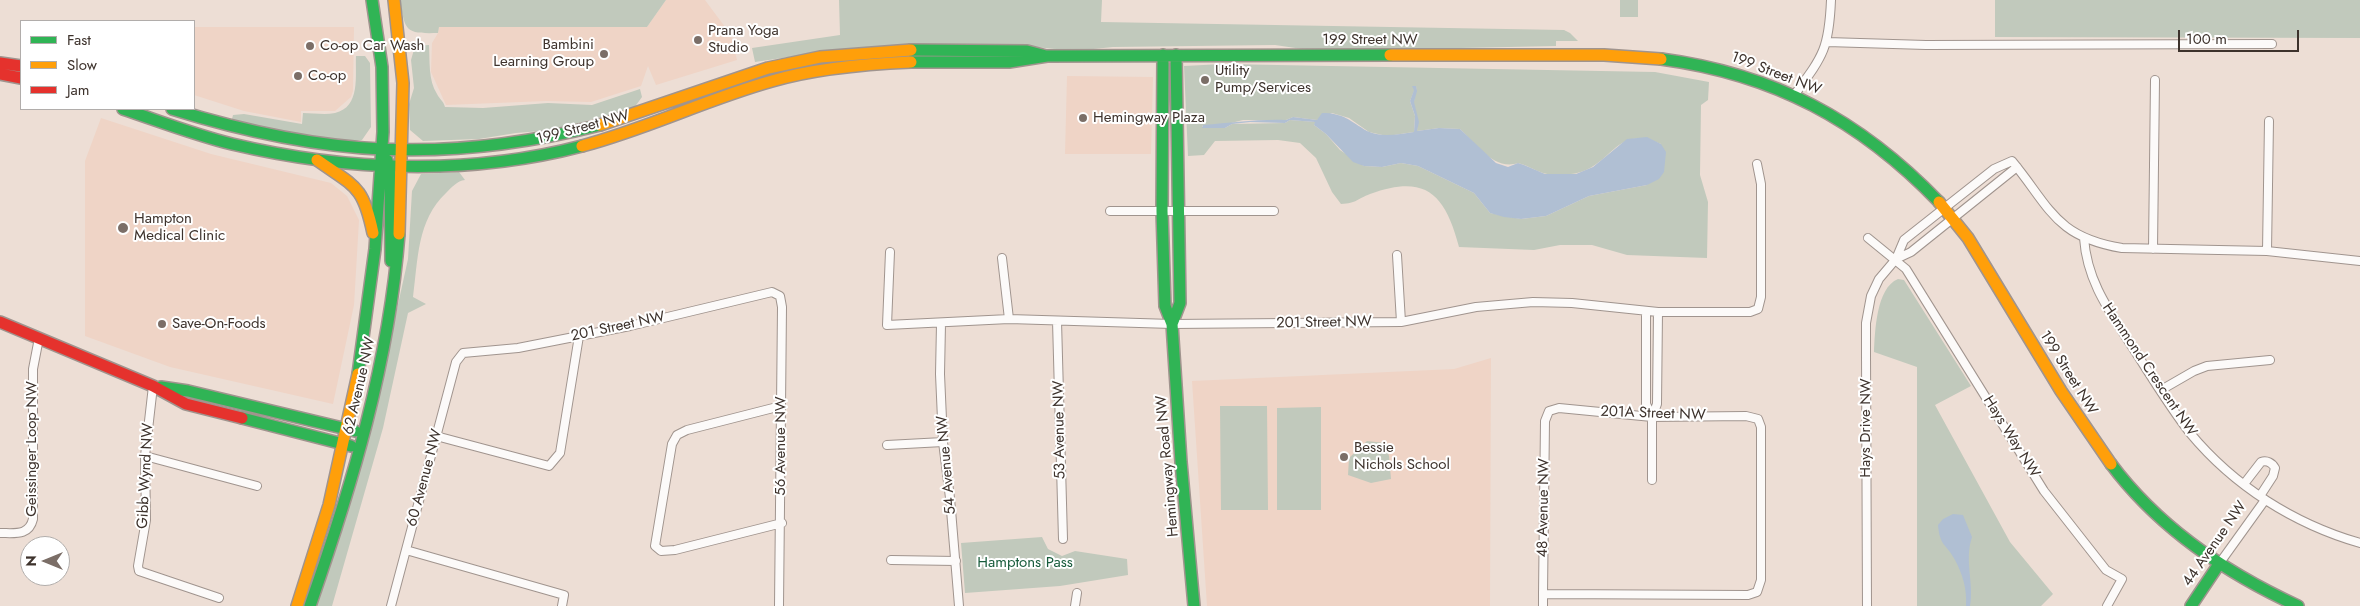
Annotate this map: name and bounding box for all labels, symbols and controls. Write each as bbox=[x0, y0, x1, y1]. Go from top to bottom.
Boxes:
legend bbox=[20, 20, 195, 110]
scale bar bbox=[2180, 20, 2301, 52]
place label: Prana Yoga Studio bbox=[708, 22, 779, 57]
text: 100 m bbox=[2186, 28, 2227, 50]
text: Fast bbox=[67, 29, 91, 51]
street label: 199 Street NW bbox=[1322, 31, 1418, 49]
marker: Prana Yoga Studio bbox=[692, 34, 704, 46]
place label: Bambini Learning Group bbox=[493, 36, 594, 71]
place label: Co-op Car Wash bbox=[320, 37, 424, 55]
marker: Co-op Car Wash bbox=[304, 40, 316, 52]
marker: Bambini Learning Group bbox=[598, 48, 610, 60]
street label: 199 Street NW bbox=[1728, 49, 1824, 99]
text: Slow bbox=[67, 54, 97, 76]
place label: Utility Pump/Services bbox=[1215, 62, 1311, 97]
place label: Co-op bbox=[308, 67, 346, 85]
marker: Co-op bbox=[292, 70, 304, 82]
marker: Utility Pump/Services bbox=[1199, 74, 1211, 86]
text: Jam bbox=[67, 79, 90, 101]
street label: 199 Street NW bbox=[535, 107, 631, 149]
place label: Hemingway Plaza bbox=[1093, 109, 1205, 127]
marker: Hemingway Plaza bbox=[1077, 112, 1089, 124]
place label: Hampton Medical Clinic bbox=[134, 210, 225, 245]
marker: Hampton Medical Clinic bbox=[116, 221, 130, 235]
street label: Hammond Crescent NW bbox=[2098, 300, 2200, 440]
street label: 201 Street NW bbox=[569, 308, 667, 346]
street label: 201 Street NW bbox=[1276, 313, 1372, 333]
place label: Save-On-Foods bbox=[172, 315, 266, 333]
marker: Save-On-Foods bbox=[156, 318, 168, 330]
street label: 199 Street NW bbox=[2035, 328, 2101, 418]
street label: 62 Avenue NW bbox=[340, 336, 380, 436]
street label: Hays Drive NW bbox=[1857, 378, 1875, 478]
street label: 53 Avenue NW bbox=[1050, 380, 1070, 480]
street label: Geissinger Loop NW bbox=[23, 381, 41, 517]
street label: Hays Way NW bbox=[1979, 393, 2043, 481]
street label: Hemingway Road NW bbox=[1153, 394, 1183, 538]
street label: 56 Avenue NW bbox=[772, 396, 790, 496]
street label: 201A Street NW bbox=[1600, 403, 1706, 425]
street label: 54 Avenue NW bbox=[934, 415, 960, 515]
street label: Gibb Wynd NW bbox=[134, 423, 158, 529]
street label: 60 Avenue NW bbox=[403, 427, 447, 529]
place label: Bessie Nichols School bbox=[1354, 439, 1450, 474]
marker: Bessie Nichols School bbox=[1338, 451, 1350, 463]
street label: 48 Avenue NW bbox=[1534, 458, 1554, 558]
street label: 44 Avenue NW bbox=[2179, 498, 2251, 590]
north arrow bbox=[20, 536, 70, 586]
park label: Hamptons Pass bbox=[977, 554, 1073, 572]
text: N bbox=[21, 555, 41, 567]

